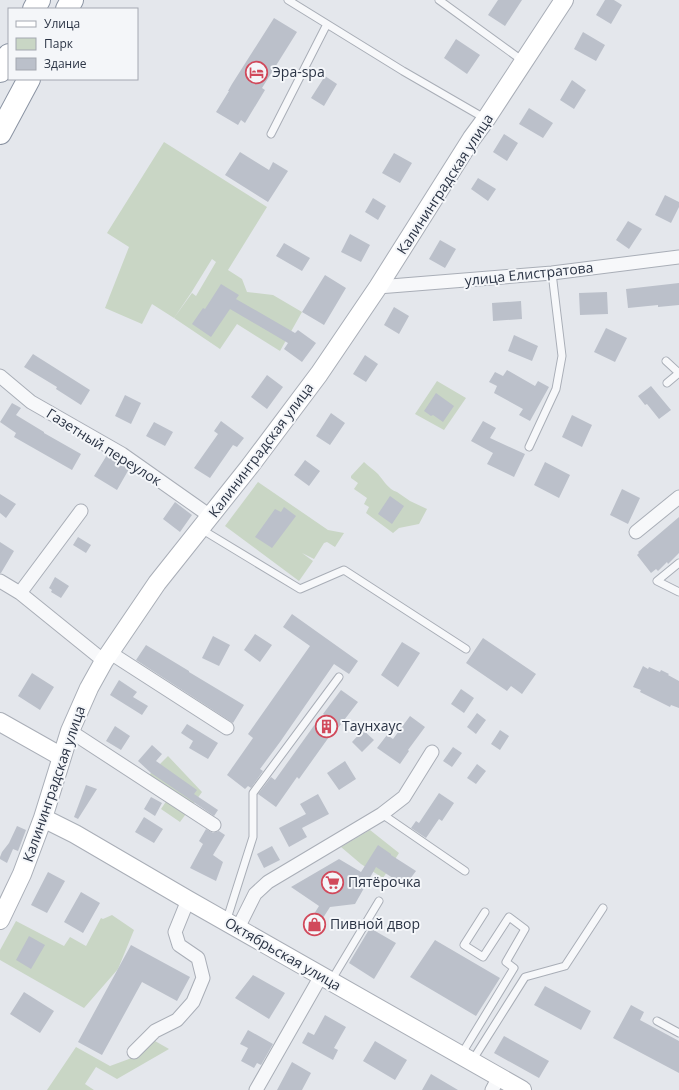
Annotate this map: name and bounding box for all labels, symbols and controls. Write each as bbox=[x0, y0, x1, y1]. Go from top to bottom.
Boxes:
legend bbox=[8, 8, 138, 80]
text: Улица bbox=[44, 15, 80, 32]
text: Парк bbox=[44, 35, 74, 52]
text: Здание bbox=[44, 55, 87, 72]
hotel icon: Эра-spa bbox=[243, 59, 269, 85]
place label: Эра-spa bbox=[272, 62, 325, 81]
street label: Калининградская улица bbox=[392, 110, 497, 258]
street label: улица Елистратова bbox=[464, 257, 594, 290]
street label: Калининградская улица bbox=[204, 379, 317, 521]
street label: Газетный переулок bbox=[43, 404, 166, 490]
street label: Калининградская улица bbox=[18, 703, 89, 864]
building icon: Таунхаус bbox=[314, 713, 340, 739]
place label: Таунхаус bbox=[342, 716, 402, 735]
supermarket icon: Пятёрочка bbox=[320, 869, 346, 895]
place label: Пятёрочка bbox=[348, 872, 421, 891]
shop icon: Пивной двор bbox=[301, 911, 327, 937]
street label: Октябрьская улица bbox=[222, 913, 345, 995]
place label: Пивной двор bbox=[330, 914, 420, 933]

